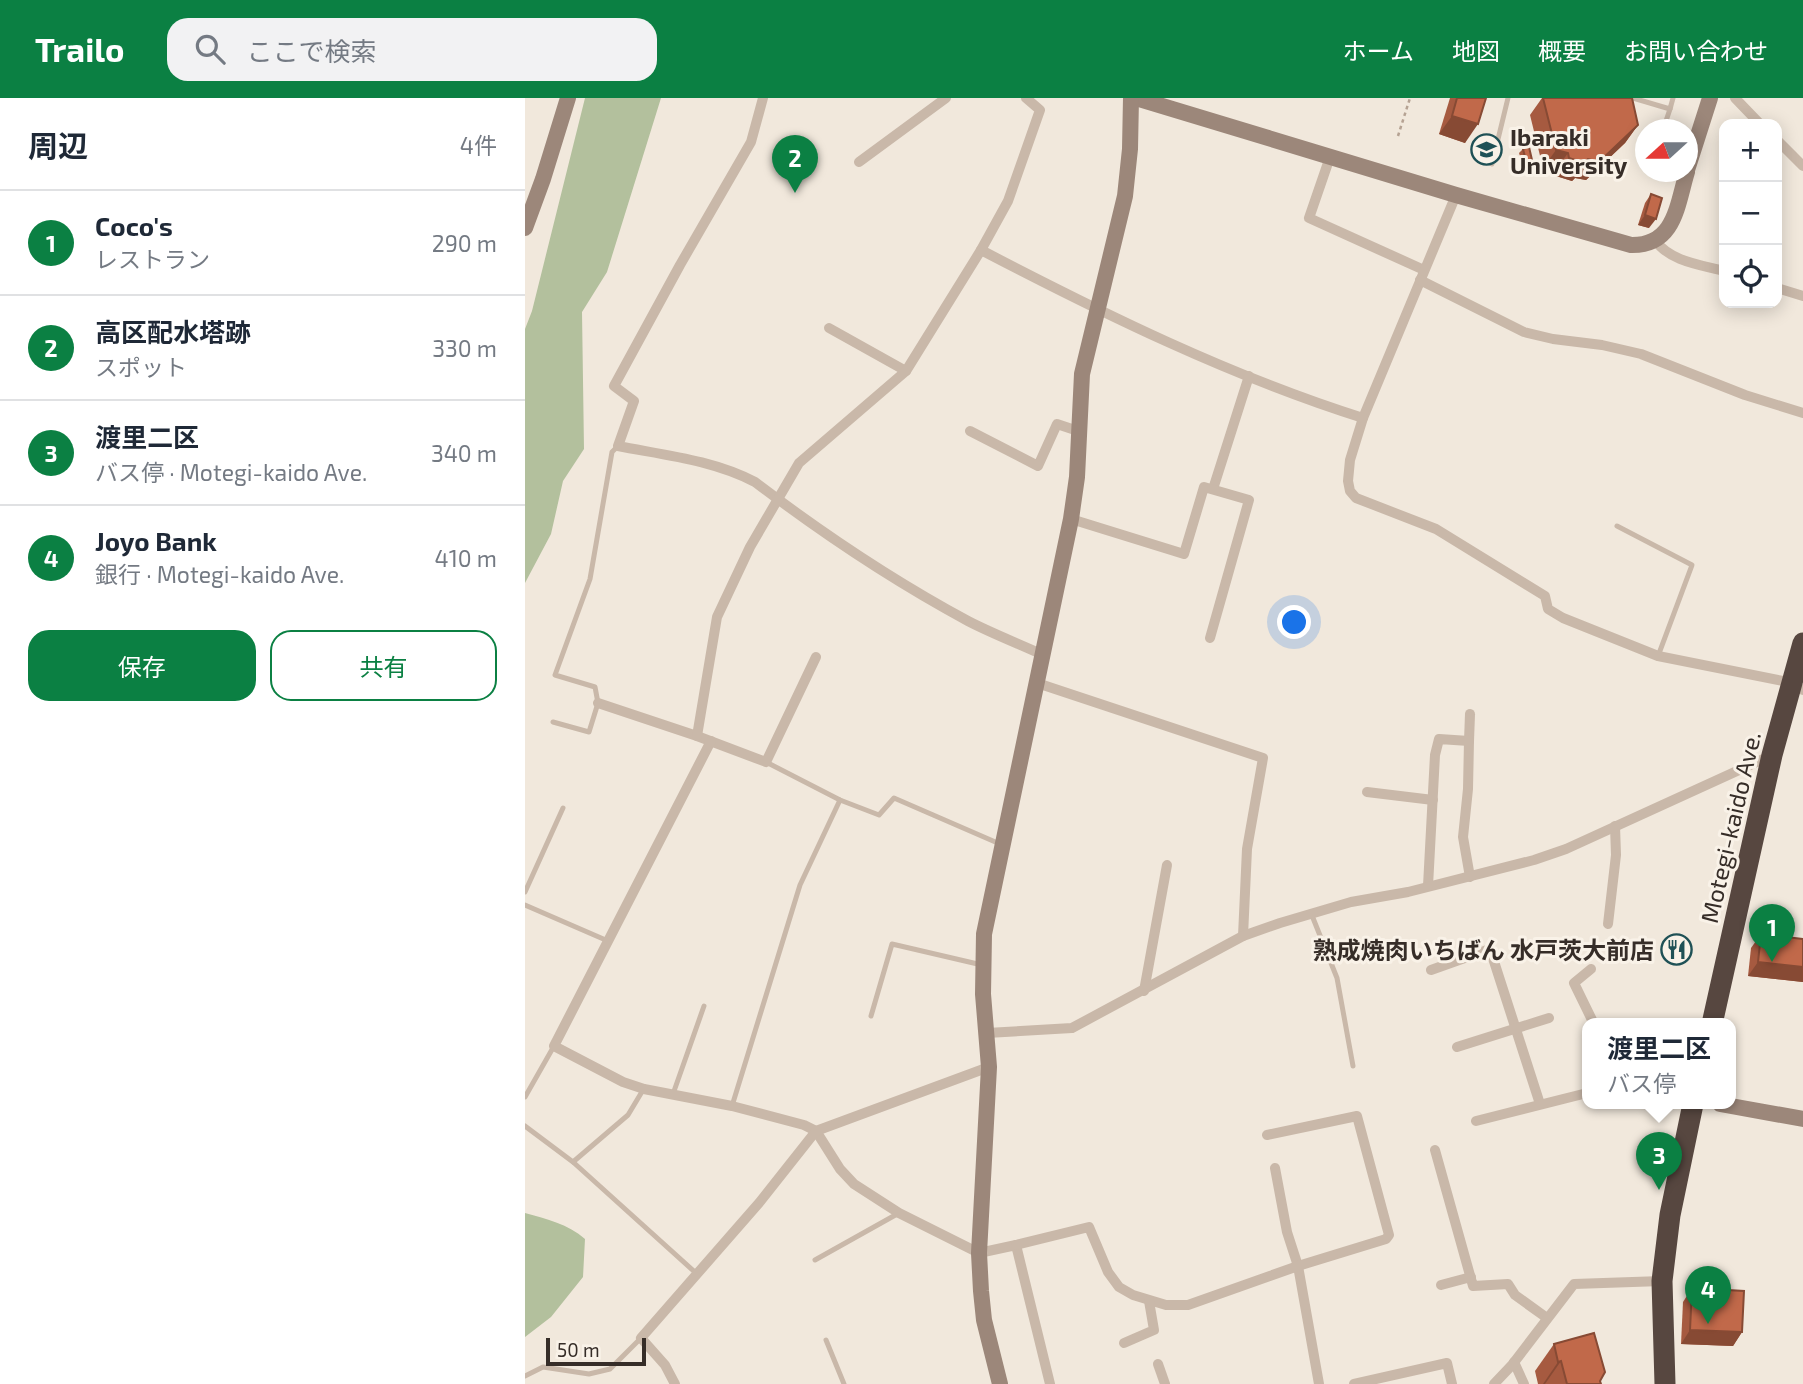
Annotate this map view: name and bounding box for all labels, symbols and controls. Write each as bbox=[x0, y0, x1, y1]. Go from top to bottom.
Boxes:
search box bbox=[167, 18, 657, 81]
text: Trailo bbox=[35, 29, 125, 69]
icon: search bbox=[191, 30, 229, 68]
text: ここで検索 bbox=[247, 35, 377, 66]
text: ホーム bbox=[1343, 36, 1414, 65]
text: 地図 bbox=[1452, 36, 1500, 65]
text: 概要 bbox=[1538, 36, 1586, 65]
text: お問い合わせ bbox=[1624, 36, 1768, 65]
north arrow bbox=[1635, 119, 1698, 182]
map controls bbox=[1719, 119, 1782, 308]
button: + bbox=[1719, 119, 1782, 182]
place label: Ibaraki University bbox=[1510, 122, 1628, 179]
text: 周辺 bbox=[28, 127, 88, 163]
text: 4件 bbox=[460, 131, 497, 159]
school or university icon: Ibaraki University bbox=[1470, 133, 1504, 167]
pin: 2 bbox=[772, 135, 818, 193]
button: − bbox=[1719, 182, 1782, 245]
text: Coco's bbox=[95, 210, 173, 241]
text: 1 bbox=[46, 229, 56, 257]
text: 290 m bbox=[432, 229, 497, 257]
text: レストラン bbox=[95, 245, 210, 273]
button: locate bbox=[1719, 245, 1782, 308]
text: 高区配水塔跡 bbox=[95, 316, 251, 347]
text: 2 bbox=[44, 334, 58, 362]
text: 330 m bbox=[432, 334, 497, 362]
text: スポット bbox=[95, 353, 187, 381]
text: 渡里二区 bbox=[95, 421, 199, 452]
text: 3 bbox=[44, 439, 58, 467]
text: 340 m bbox=[431, 439, 497, 467]
text: バス停 · Motegi-kaido Ave. bbox=[95, 458, 367, 486]
text: Joyo Bank bbox=[95, 525, 217, 556]
text: 4 bbox=[44, 544, 58, 572]
text: 410 m bbox=[435, 544, 497, 572]
text: 銀行 · Motegi-kaido Ave. bbox=[95, 560, 344, 588]
your location bbox=[1277, 605, 1311, 639]
button: 保存 bbox=[28, 630, 256, 701]
button: 共有 bbox=[270, 630, 497, 701]
street label: Motegi-kaido Ave. bbox=[1694, 728, 1766, 926]
pin: 1 bbox=[1749, 904, 1795, 962]
restaurant icon: 熟成焼肉いちばん 水戸茨大前店 bbox=[1660, 932, 1694, 966]
place label: 熟成焼肉いちばん 水戸茨大前店 bbox=[1313, 935, 1654, 964]
popup bbox=[1582, 1018, 1736, 1109]
text: 渡里二区 bbox=[1607, 1032, 1711, 1063]
text: バス停 bbox=[1607, 1069, 1676, 1097]
pin: 3 bbox=[1636, 1132, 1682, 1190]
pin: 4 bbox=[1685, 1266, 1731, 1324]
scale bar bbox=[546, 1335, 646, 1367]
text: 50 m bbox=[557, 1338, 600, 1361]

